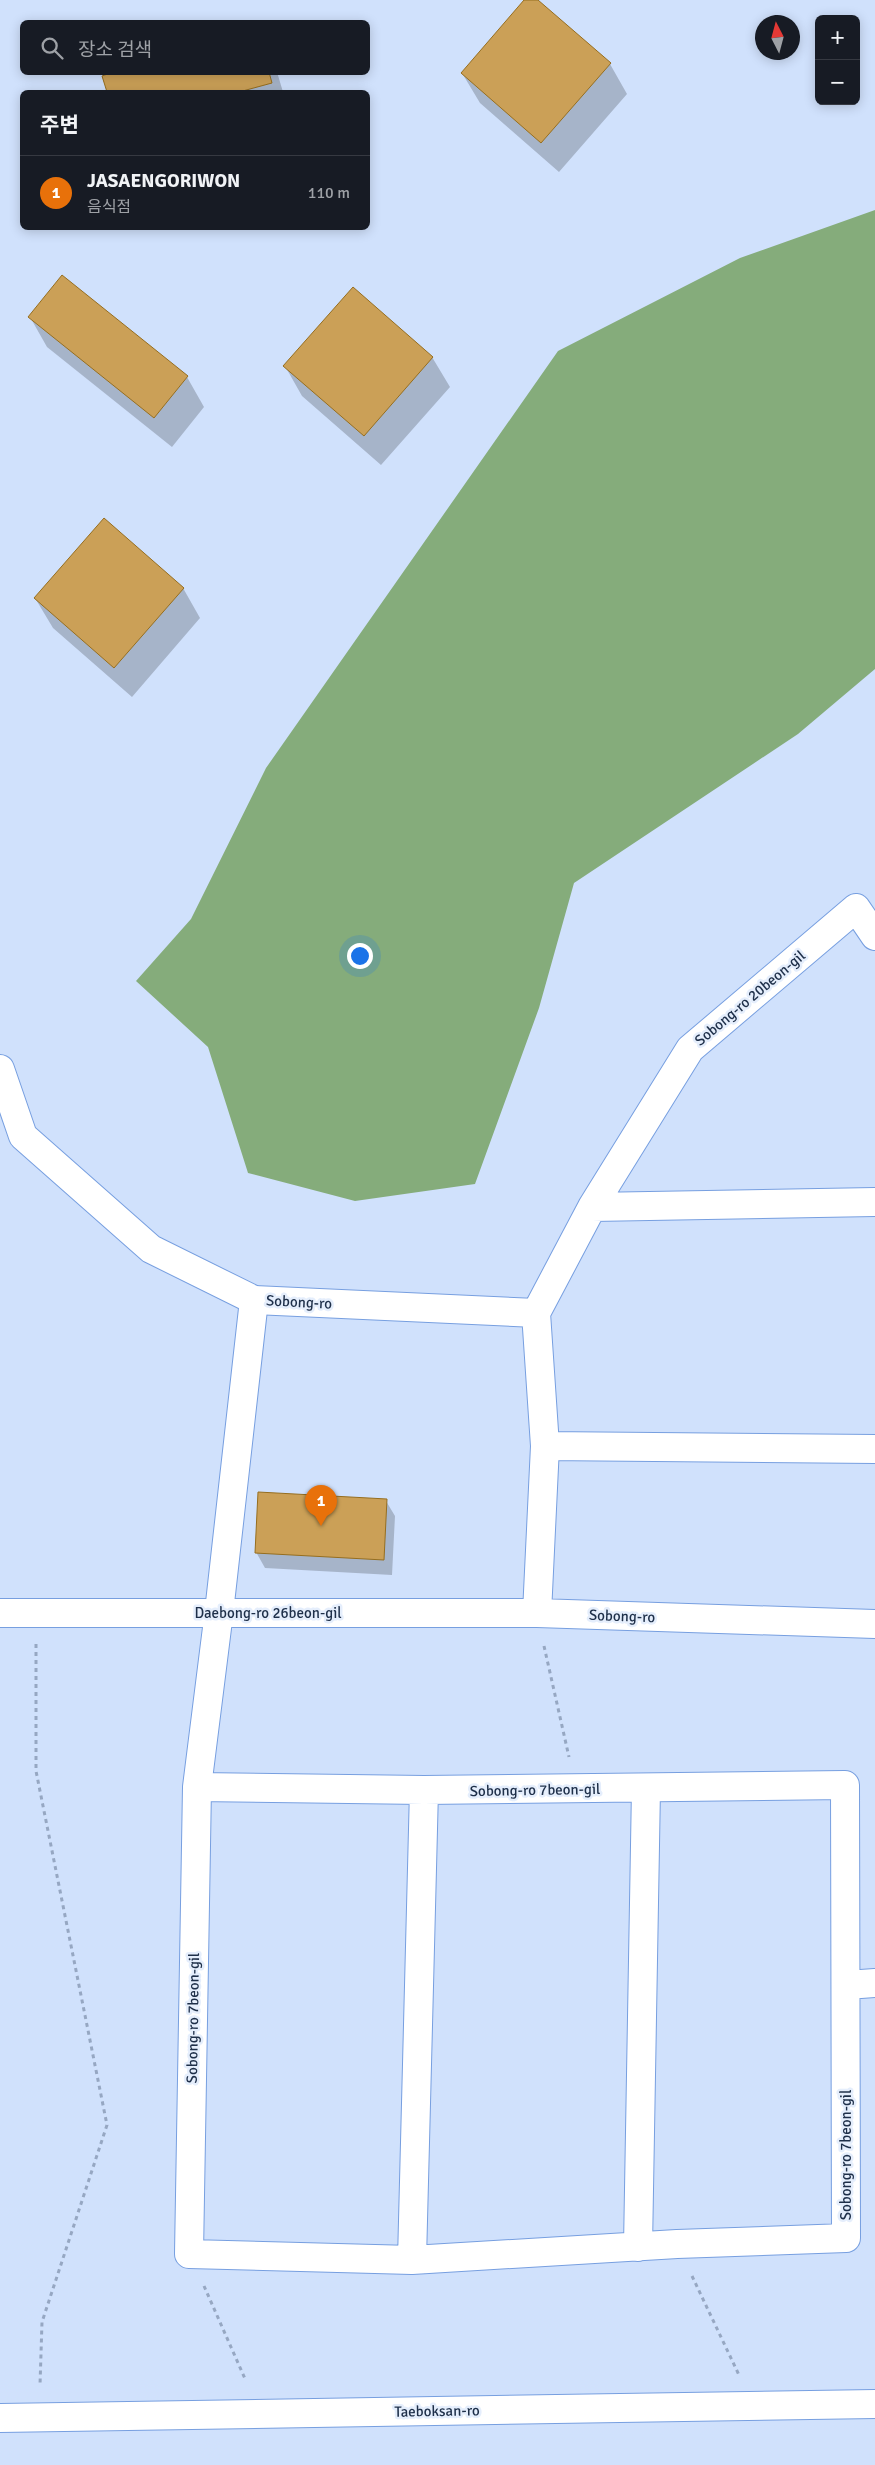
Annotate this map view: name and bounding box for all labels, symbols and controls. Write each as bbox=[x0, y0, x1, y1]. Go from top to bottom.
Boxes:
north arrow bbox=[755, 15, 800, 60]
map controls bbox=[815, 15, 860, 105]
button: + bbox=[815, 15, 860, 60]
search box bbox=[20, 20, 370, 75]
icon: search bbox=[38, 34, 66, 62]
text: 장소 검색 bbox=[78, 38, 152, 62]
button: − bbox=[815, 60, 860, 105]
text: 주변 bbox=[40, 112, 79, 138]
text: JASAENGORIWON bbox=[87, 169, 240, 193]
text: 1 bbox=[52, 183, 60, 203]
text: 110 m bbox=[308, 183, 350, 203]
text: 음식점 bbox=[87, 197, 131, 217]
your location bbox=[347, 943, 373, 969]
street label: Sobong-ro 20beon-gil bbox=[691, 947, 809, 1049]
street label: Sobong-ro bbox=[265, 1291, 333, 1313]
pin: 1 bbox=[305, 1485, 337, 1526]
street label: Daebong-ro 26beon-gil bbox=[194, 1604, 342, 1622]
street label: Sobong-ro bbox=[589, 1606, 656, 1626]
street label: Sobong-ro 7beon-gil bbox=[470, 1780, 600, 1800]
street label: Sobong-ro 7beon-gil bbox=[183, 1953, 203, 2083]
street label: Sobong-ro 7beon-gil bbox=[837, 2090, 855, 2220]
street label: Taeboksan-ro bbox=[394, 2401, 480, 2421]

